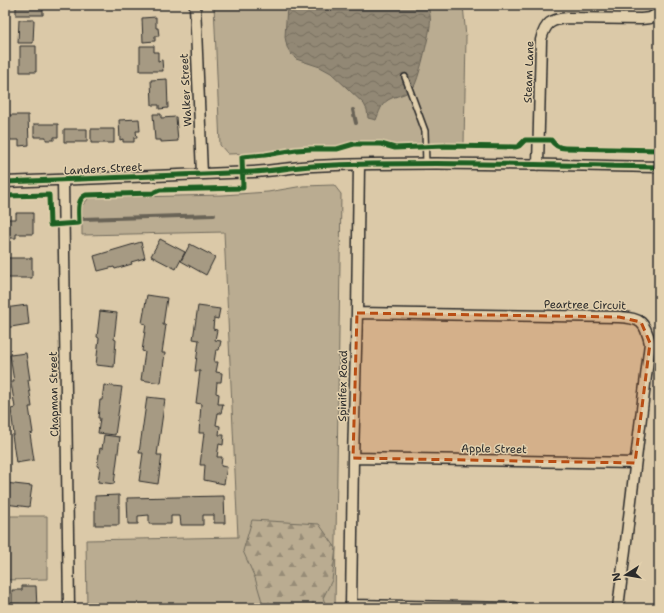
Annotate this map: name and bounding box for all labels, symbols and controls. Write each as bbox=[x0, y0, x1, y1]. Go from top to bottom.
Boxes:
street label: Steam Lane bbox=[520, 41, 538, 103]
street label: Walker Street bbox=[177, 53, 195, 127]
street label: Landers Street bbox=[63, 159, 143, 179]
street label: Peartree Circuit bbox=[544, 297, 627, 313]
street label: Spinifex Road bbox=[335, 350, 351, 422]
street label: Chapman Street bbox=[46, 351, 62, 437]
street label: Apple Street bbox=[461, 441, 527, 457]
north arrow bbox=[606, 555, 646, 595]
text: N bbox=[608, 571, 625, 583]

